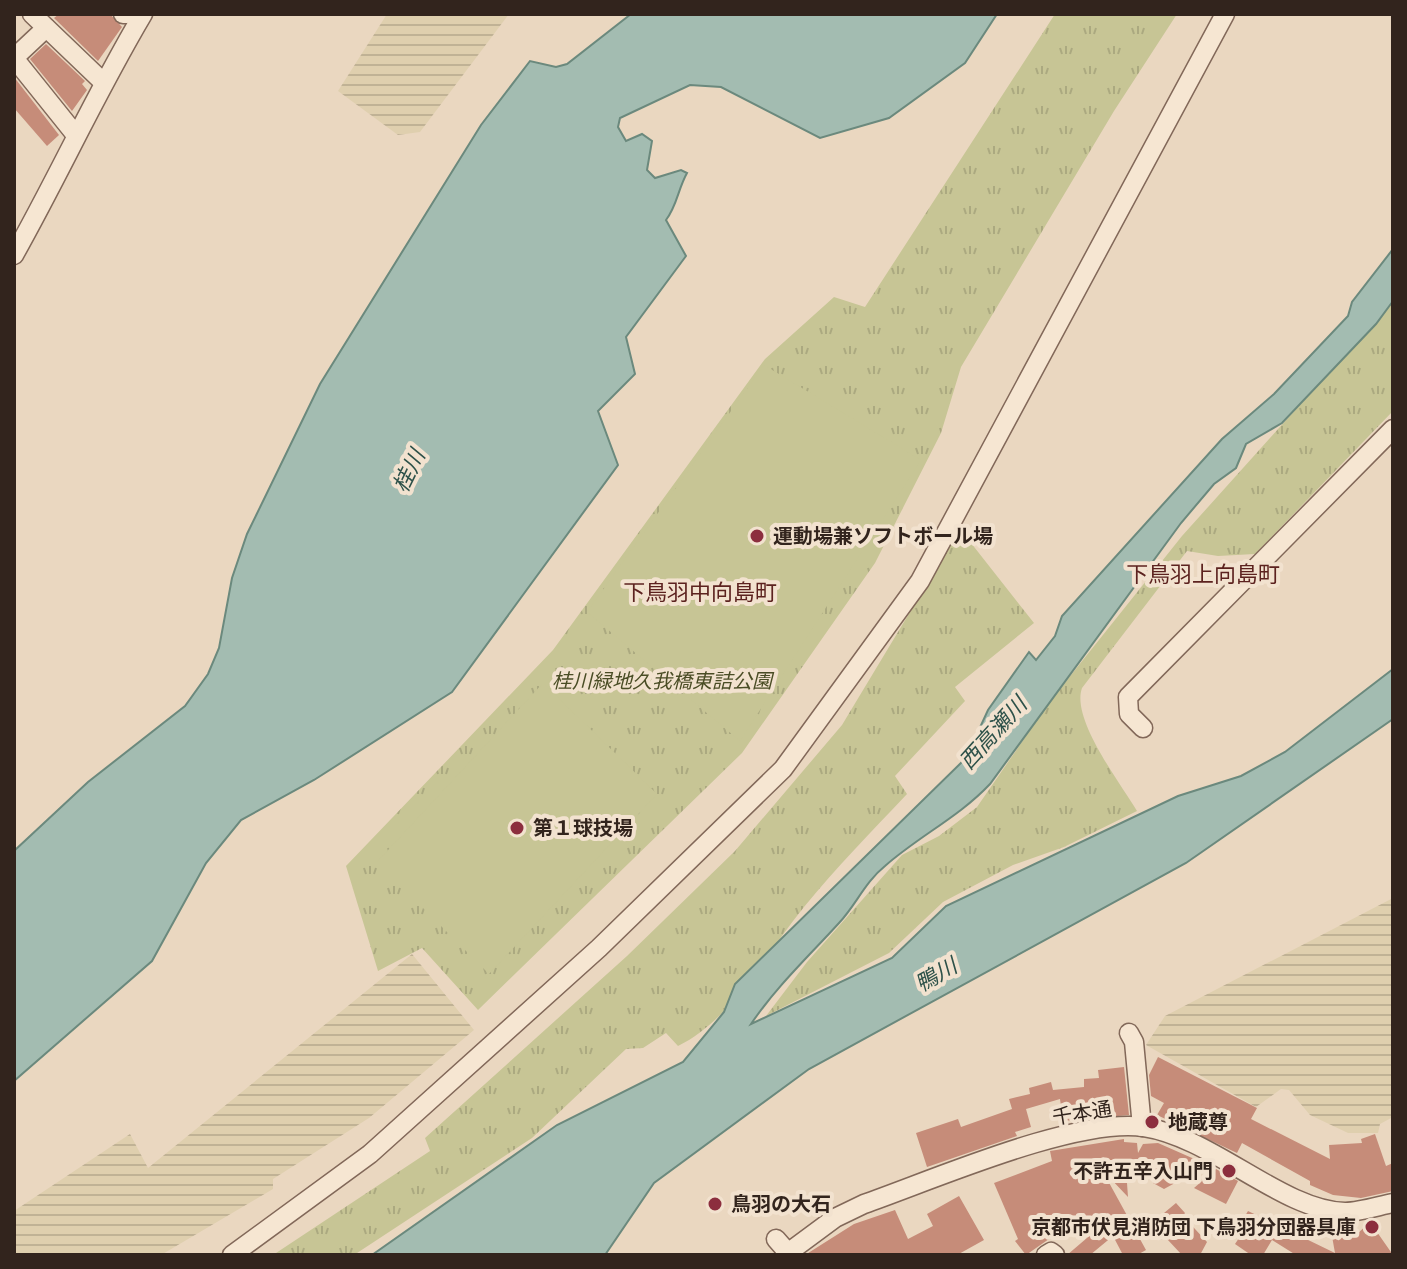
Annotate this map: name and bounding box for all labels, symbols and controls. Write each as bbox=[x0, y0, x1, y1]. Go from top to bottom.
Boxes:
water label: 桂川 bbox=[388, 444, 431, 496]
place label: 運動場兼ソフトボール場 bbox=[773, 524, 993, 548]
marker: 運動場兼ソフトボール場 bbox=[748, 527, 766, 545]
district label: 下鳥羽上向島町 bbox=[1126, 562, 1280, 587]
district label: 下鳥羽中向島町 bbox=[623, 580, 777, 605]
park label: 桂川緑地久我橋東詰公園 bbox=[552, 669, 775, 693]
water label: 西高瀬川 bbox=[954, 690, 1033, 774]
place label: 第１球技場 bbox=[533, 816, 633, 840]
marker: 第１球技場 bbox=[508, 819, 526, 837]
water label: 鴨川 bbox=[911, 952, 963, 997]
street label: 千本通 bbox=[1050, 1096, 1114, 1130]
place label: 地蔵尊 bbox=[1168, 1110, 1228, 1134]
marker: 地蔵尊 bbox=[1143, 1113, 1161, 1131]
place label: 不許五辛入山門 bbox=[1073, 1159, 1213, 1183]
marker: 不許五辛入山門 bbox=[1220, 1162, 1238, 1180]
place label: 鳥羽の大石 bbox=[731, 1192, 831, 1216]
marker: 鳥羽の大石 bbox=[706, 1195, 724, 1213]
place label: 京都市伏見消防団 下鳥羽分団器具庫 bbox=[1031, 1215, 1356, 1239]
marker: 京都市伏見消防団 下鳥羽分団器具庫 bbox=[1363, 1218, 1381, 1236]

